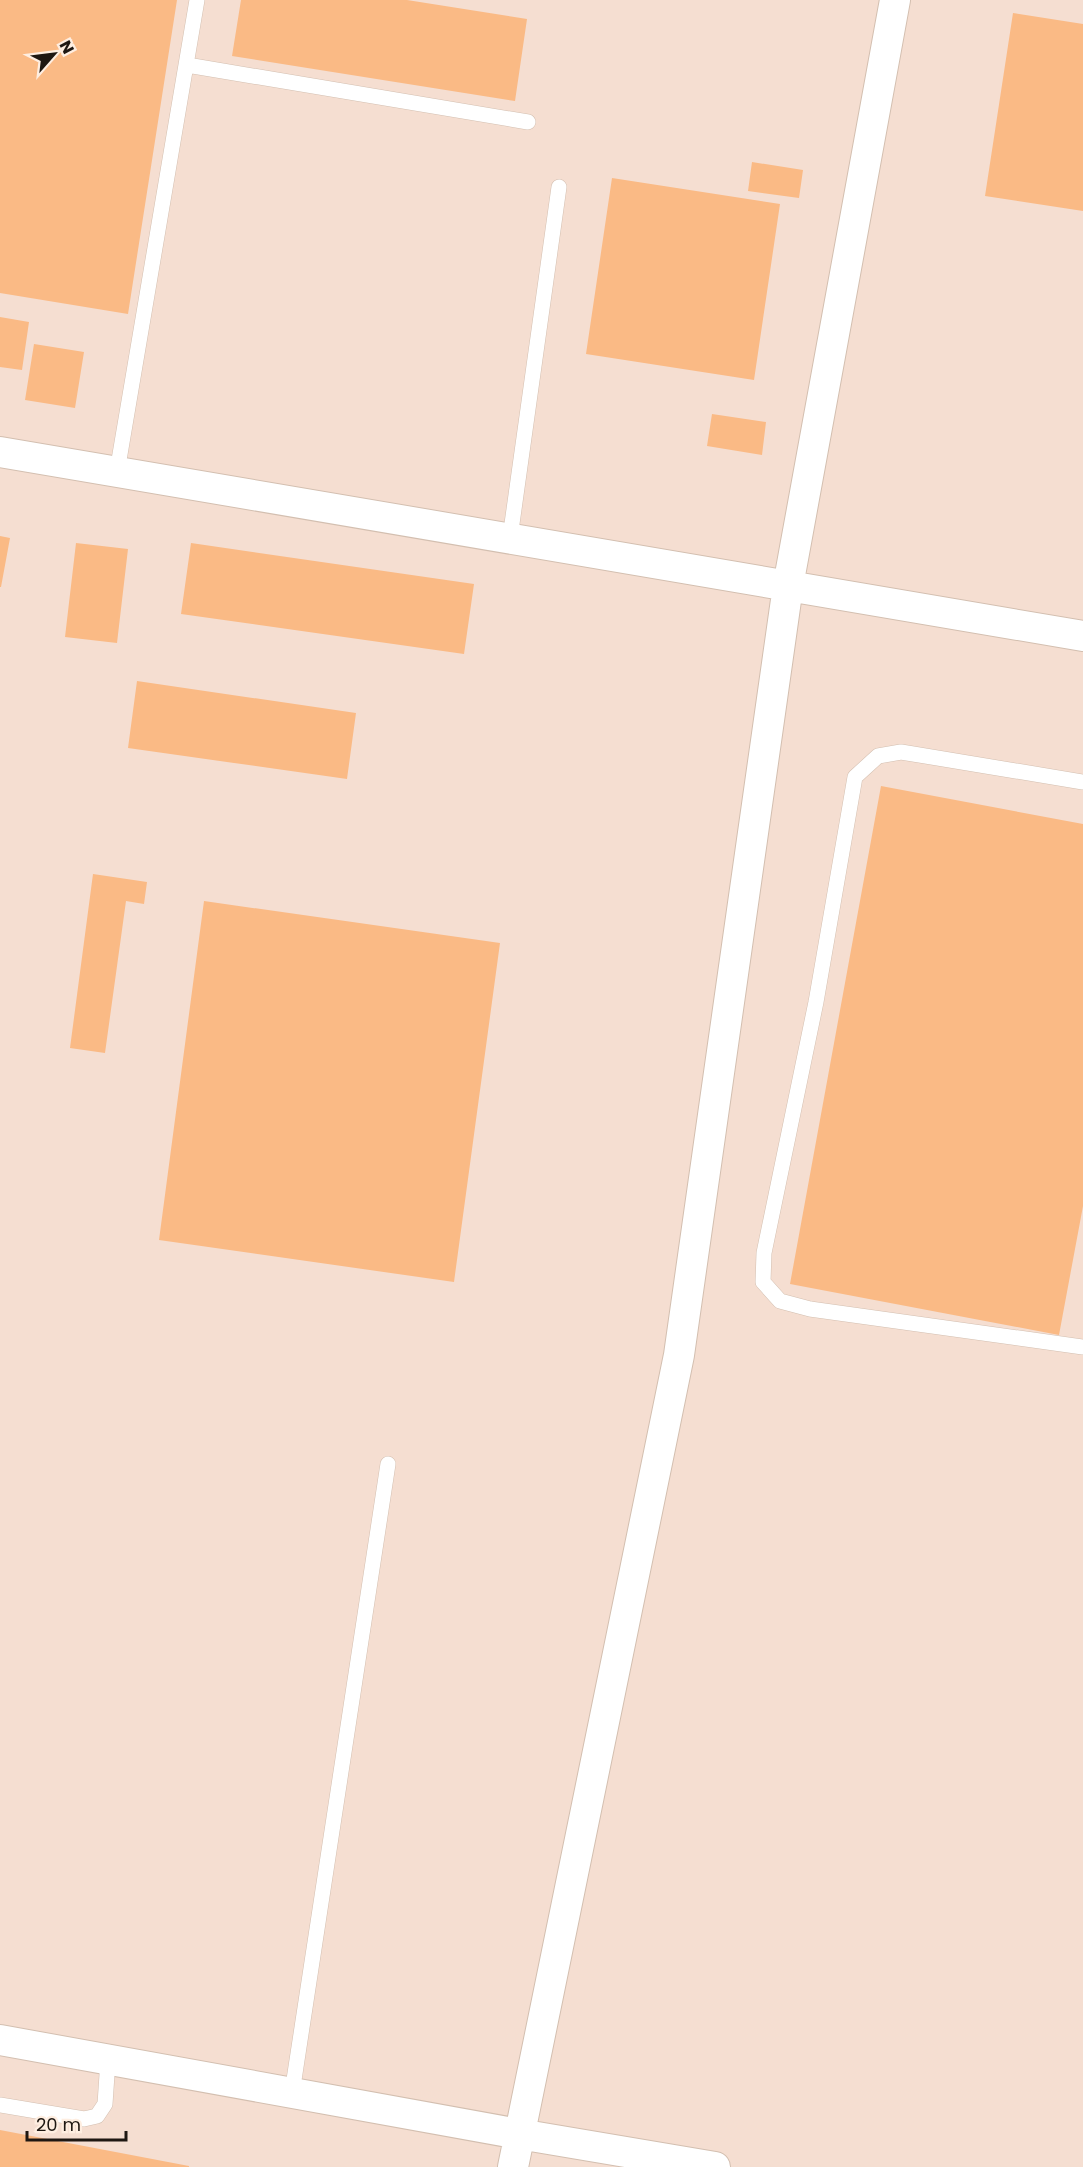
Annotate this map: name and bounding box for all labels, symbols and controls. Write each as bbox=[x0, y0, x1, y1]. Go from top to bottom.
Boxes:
north arrow bbox=[24, 24, 84, 84]
text: N bbox=[54, 36, 80, 58]
scale bar bbox=[27, 2104, 126, 2142]
text: 20 m bbox=[36, 2112, 81, 2137]

